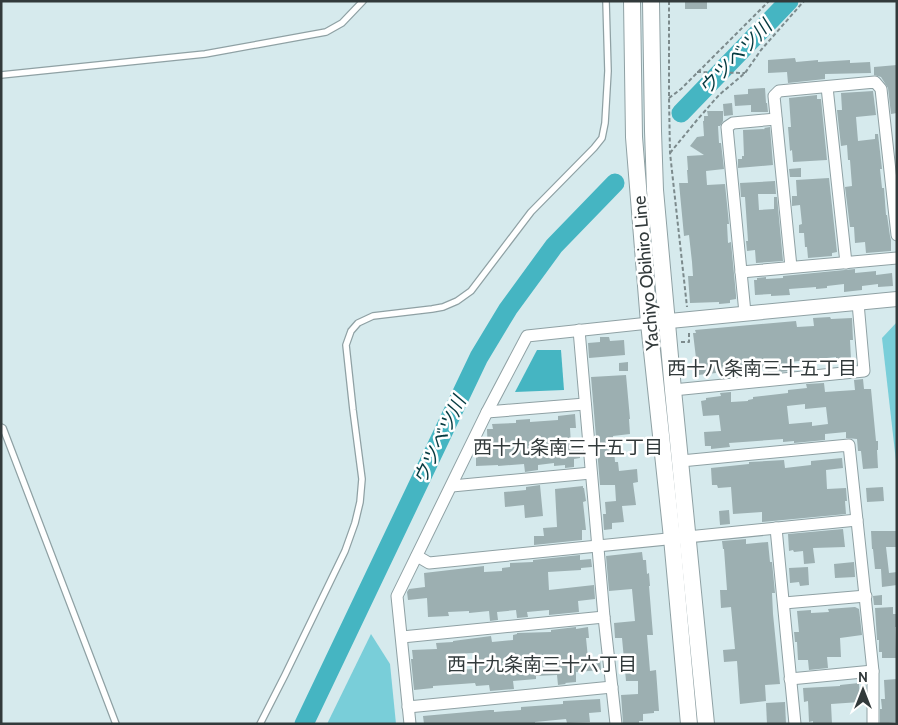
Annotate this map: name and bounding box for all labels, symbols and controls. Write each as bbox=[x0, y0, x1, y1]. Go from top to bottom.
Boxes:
water label: ウツベツ川 bbox=[694, 14, 778, 100]
street label: Yachiyo Obihiro Line bbox=[628, 195, 664, 352]
district label: 西十八条南三十五丁目 bbox=[667, 357, 857, 380]
water label: ウツベツ川 bbox=[408, 391, 471, 488]
district label: 西十九条南三十五丁目 bbox=[473, 436, 663, 459]
district label: 西十九条南三十六丁目 bbox=[447, 653, 637, 676]
north arrow bbox=[838, 665, 888, 715]
text: N bbox=[858, 668, 868, 686]

